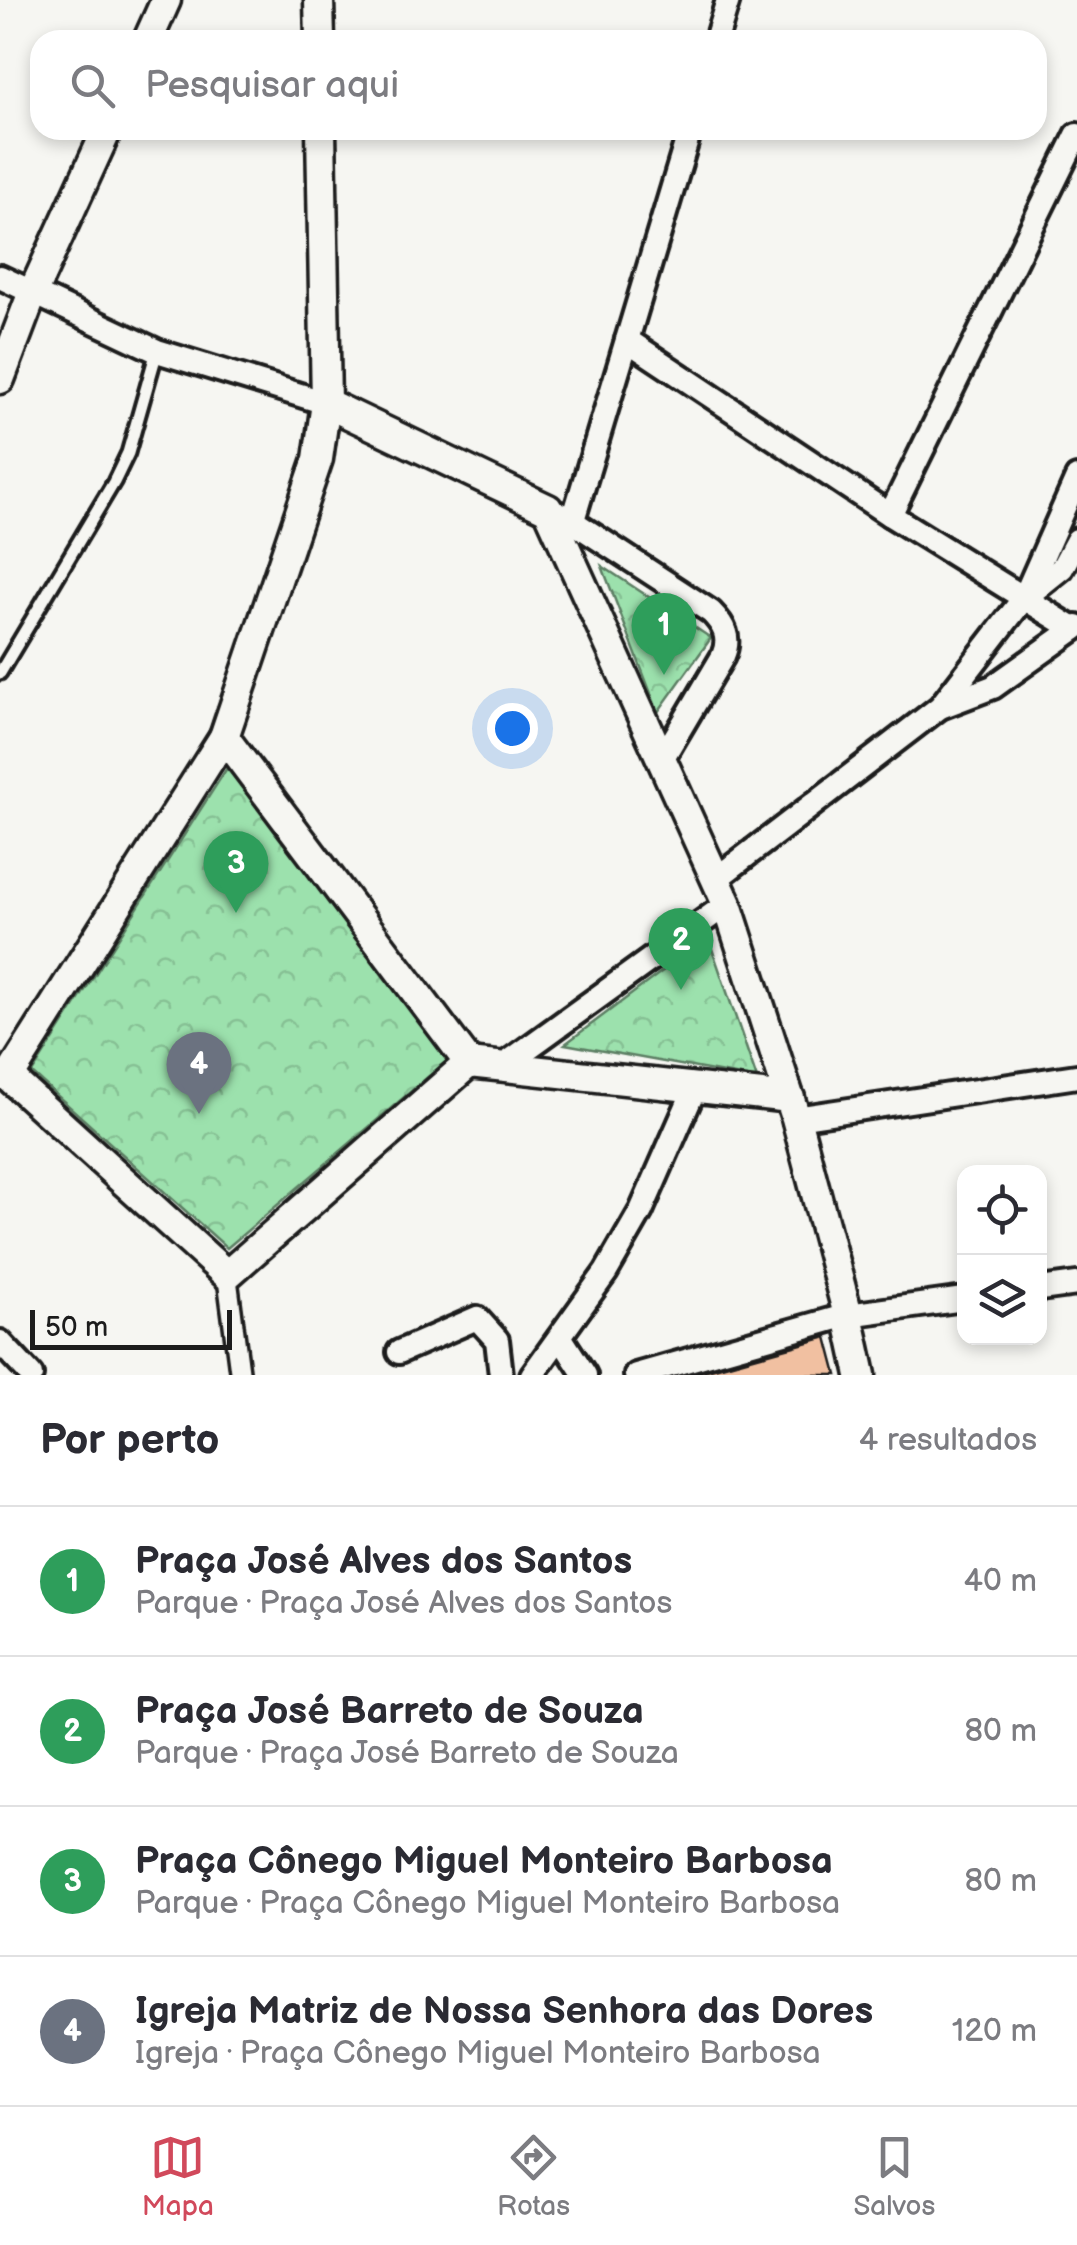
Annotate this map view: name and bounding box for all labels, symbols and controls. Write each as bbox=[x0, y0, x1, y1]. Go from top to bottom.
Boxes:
search box bbox=[30, 30, 1047, 140]
icon: search bbox=[65, 58, 120, 113]
text: Pesquisar aqui bbox=[145, 63, 399, 108]
pin: 1 bbox=[632, 592, 696, 675]
your location bbox=[487, 703, 538, 754]
pin: 3 bbox=[204, 830, 268, 913]
pin: 2 bbox=[648, 908, 714, 990]
pin: 4 bbox=[166, 1032, 232, 1114]
map controls bbox=[957, 1165, 1047, 1345]
button: locate bbox=[957, 1165, 1047, 1255]
button: layers bbox=[957, 1255, 1047, 1345]
scale bar bbox=[30, 1305, 232, 1350]
text: 50 m bbox=[45, 1311, 108, 1344]
text: Por perto bbox=[40, 1415, 219, 1466]
text: 4 resultados bbox=[859, 1421, 1037, 1460]
text: Praça José Alves dos Santos bbox=[135, 1539, 632, 1584]
text: 1 bbox=[66, 1562, 79, 1601]
text: 40 m bbox=[964, 1562, 1037, 1601]
text: Parque · Praça José Alves dos Santos bbox=[135, 1584, 672, 1623]
text: Praça José Barreto de Souza bbox=[135, 1689, 644, 1734]
text: 2 bbox=[63, 1712, 82, 1751]
text: 80 m bbox=[964, 1712, 1037, 1751]
text: Parque · Praça José Barreto de Souza bbox=[135, 1734, 679, 1773]
text: Praça Cônego Miguel Monteiro Barbosa bbox=[135, 1839, 833, 1884]
text: 3 bbox=[63, 1862, 82, 1901]
text: 80 m bbox=[964, 1862, 1037, 1901]
text: Parque · Praça Cônego Miguel Monteiro Barbosa bbox=[135, 1884, 840, 1923]
text: Igreja Matriz de Nossa Senhora das Dores bbox=[135, 1989, 873, 2034]
text: 4 bbox=[63, 2012, 82, 2051]
text: 120 m bbox=[952, 2012, 1037, 2051]
text: Igreja · Praça Cônego Miguel Monteiro Barbosa bbox=[135, 2034, 821, 2073]
tab: Mapa bbox=[142, 2130, 214, 2223]
tab: Rotas bbox=[497, 2130, 570, 2223]
tab: Salvos bbox=[853, 2130, 935, 2223]

